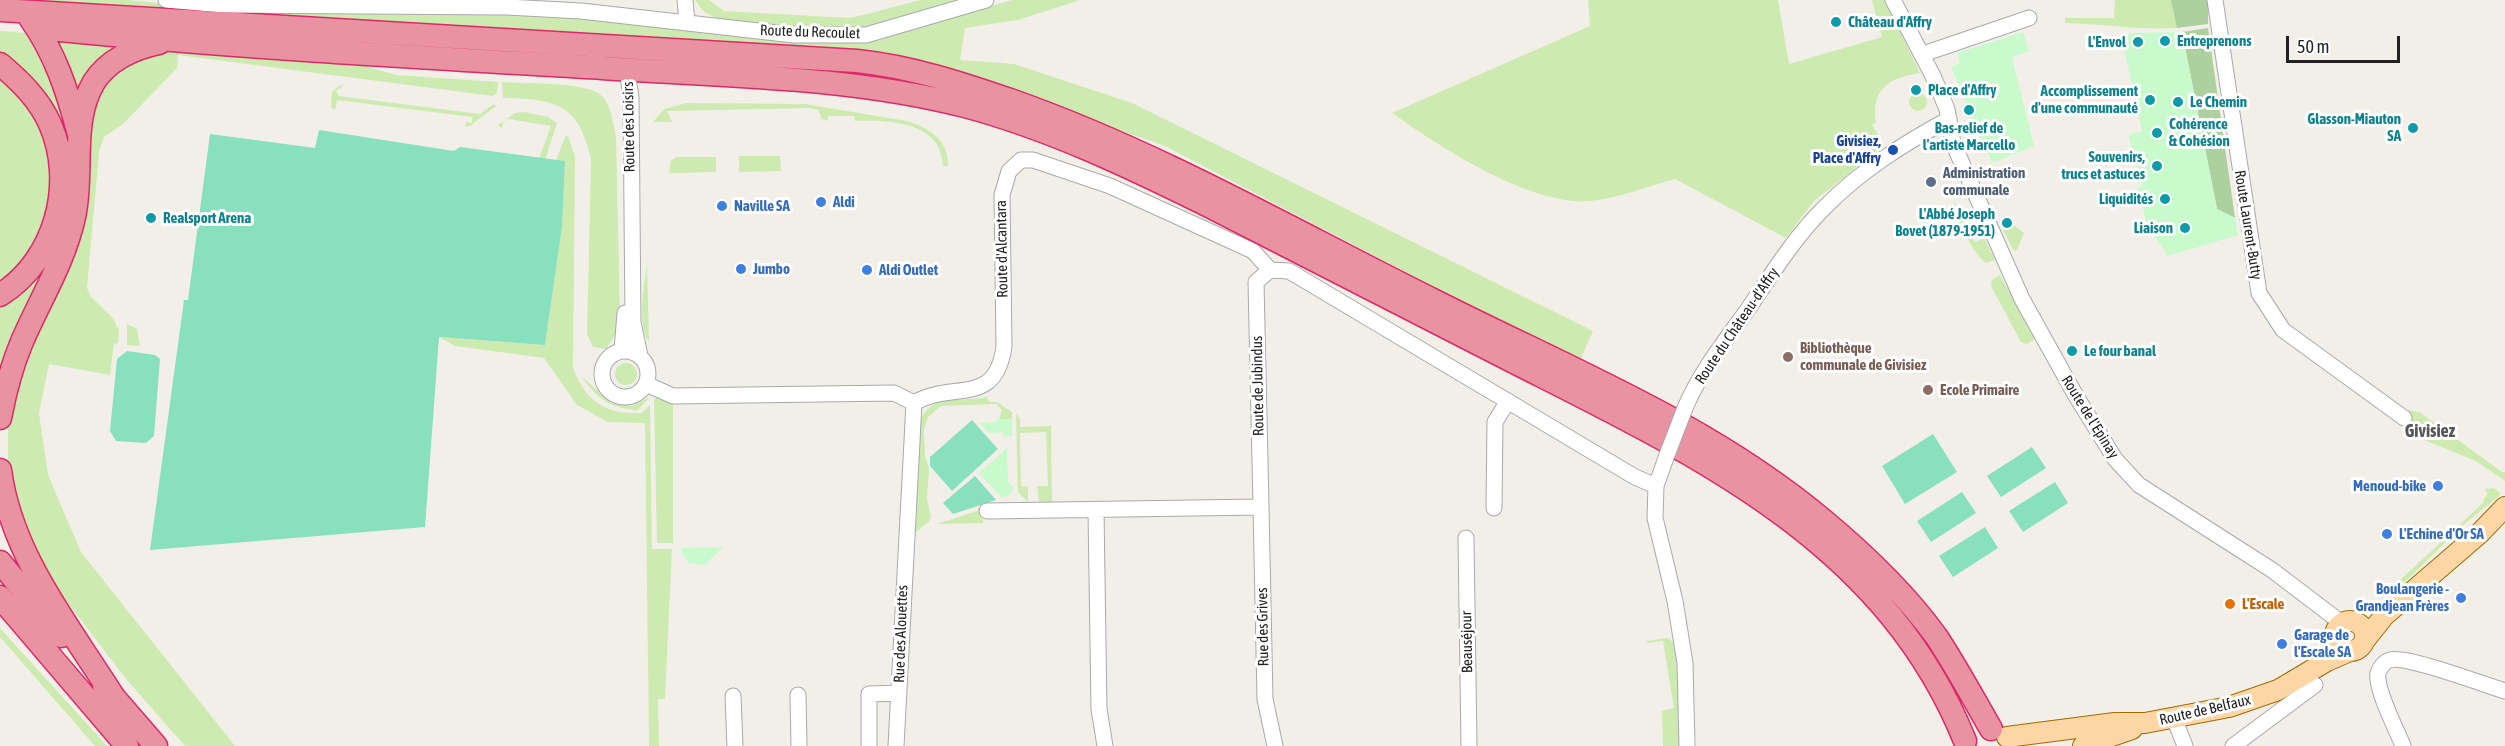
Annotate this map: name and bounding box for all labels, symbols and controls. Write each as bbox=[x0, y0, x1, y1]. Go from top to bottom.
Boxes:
place label: Château d'Affry bbox=[1848, 13, 1932, 31]
marker: Château d'Affry bbox=[1829, 15, 1843, 29]
street label: Route du Recoulet bbox=[760, 21, 860, 43]
scale bar bbox=[2289, 24, 2403, 62]
place label: Entreprenons bbox=[2177, 32, 2251, 50]
place label: L'Envol bbox=[2088, 33, 2126, 51]
marker: Entreprenons bbox=[2158, 34, 2172, 48]
marker: L'Envol bbox=[2131, 35, 2145, 49]
text: 50 m bbox=[2297, 36, 2329, 57]
street label: Route des Loisirs bbox=[619, 81, 639, 173]
place label: Place d'Affry bbox=[1928, 81, 1996, 99]
place label: Accomplissement d'une communauté bbox=[2031, 82, 2138, 117]
marker: Place d'Affry bbox=[1909, 83, 1923, 97]
marker: Accomplissement d'une communauté bbox=[2143, 93, 2157, 107]
place label: Le Chemin bbox=[2190, 93, 2247, 111]
marker: Le Chemin bbox=[2171, 95, 2185, 109]
marker: Bas-relief de l'artiste Marcello bbox=[1962, 103, 1976, 117]
place label: Glasson-Miauton SA bbox=[2307, 110, 2401, 145]
place label: Cohérence & Cohésion bbox=[2169, 115, 2230, 150]
place label: Bas-relief de l'artiste Marcello bbox=[1923, 119, 2015, 154]
marker: Glasson-Miauton SA bbox=[2406, 121, 2420, 135]
marker: Cohérence & Cohésion bbox=[2150, 126, 2164, 140]
place label: Givisiez, Place d'Affry bbox=[1813, 132, 1881, 167]
marker: Givisiez, Place d'Affry bbox=[1886, 143, 1900, 157]
place label: Souvenirs, trucs et astuces bbox=[2061, 148, 2145, 183]
marker: Souvenirs, trucs et astuces bbox=[2150, 159, 2164, 173]
place label: Administration communale bbox=[1943, 164, 2025, 199]
street label: Route Laurent-Butty bbox=[2230, 169, 2266, 281]
marker: Administration communale bbox=[1924, 175, 1938, 189]
place label: Liquidités bbox=[2099, 190, 2153, 208]
marker: Liquidités bbox=[2158, 192, 2172, 206]
place label: Aldi bbox=[833, 193, 855, 211]
marker: Aldi bbox=[814, 195, 828, 209]
place label: Naville SA bbox=[734, 197, 790, 215]
marker: Naville SA bbox=[715, 199, 729, 213]
street label: Route d'Alcantara bbox=[992, 200, 1012, 298]
place label: L'Abbé Joseph Bovet (1879-1951) bbox=[1895, 205, 1995, 240]
place label: Realsport Arena bbox=[163, 209, 251, 227]
marker: Realsport Arena bbox=[144, 211, 158, 225]
marker: L'Abbé Joseph Bovet (1879-1951) bbox=[2000, 216, 2014, 230]
place label: Liaison bbox=[2134, 219, 2173, 237]
marker: Liaison bbox=[2178, 221, 2192, 235]
place label: Jumbo bbox=[753, 260, 790, 278]
place label: Aldi Outlet bbox=[879, 261, 938, 279]
marker: Jumbo bbox=[734, 262, 748, 276]
marker: Aldi Outlet bbox=[860, 263, 874, 277]
street label: Route du Château-d'Affry bbox=[1691, 264, 1783, 388]
street label: Route de Jubindus bbox=[1248, 336, 1268, 436]
place label: Bibliothèque communale de Givisiez bbox=[1800, 339, 1926, 374]
place label: Le four banal bbox=[2084, 342, 2156, 360]
marker: Le four banal bbox=[2065, 344, 2079, 358]
marker: Bibliothèque communale de Givisiez bbox=[1781, 350, 1795, 364]
street label: Route de l'Epinay bbox=[2057, 372, 2123, 462]
place label: Ecole Primaire bbox=[1940, 381, 2019, 399]
marker: Ecole Primaire bbox=[1921, 383, 1935, 397]
district label: Givisiez bbox=[2405, 420, 2455, 442]
place label: Menoud-bike bbox=[2353, 477, 2426, 495]
marker: Menoud-bike bbox=[2431, 479, 2445, 493]
place label: L'Echine d'Or SA bbox=[2399, 525, 2484, 543]
marker: L'Echine d'Or SA bbox=[2380, 527, 2394, 541]
place label: Boulangerie - Grandjean Frères bbox=[2355, 580, 2449, 615]
street label: Rue des Alouettes bbox=[890, 585, 912, 683]
street label: Rue des Grives bbox=[1253, 587, 1273, 667]
marker: Boulangerie - Grandjean Frères bbox=[2454, 591, 2468, 605]
place label: L'Escale bbox=[2242, 595, 2284, 613]
marker: L'Escale bbox=[2223, 597, 2237, 611]
street label: Beauséjour bbox=[1457, 611, 1477, 673]
place label: Garage de l'Escale SA bbox=[2294, 626, 2351, 661]
marker: Garage de l'Escale SA bbox=[2275, 637, 2289, 651]
street label: Route de Belfaux bbox=[2158, 691, 2252, 729]

